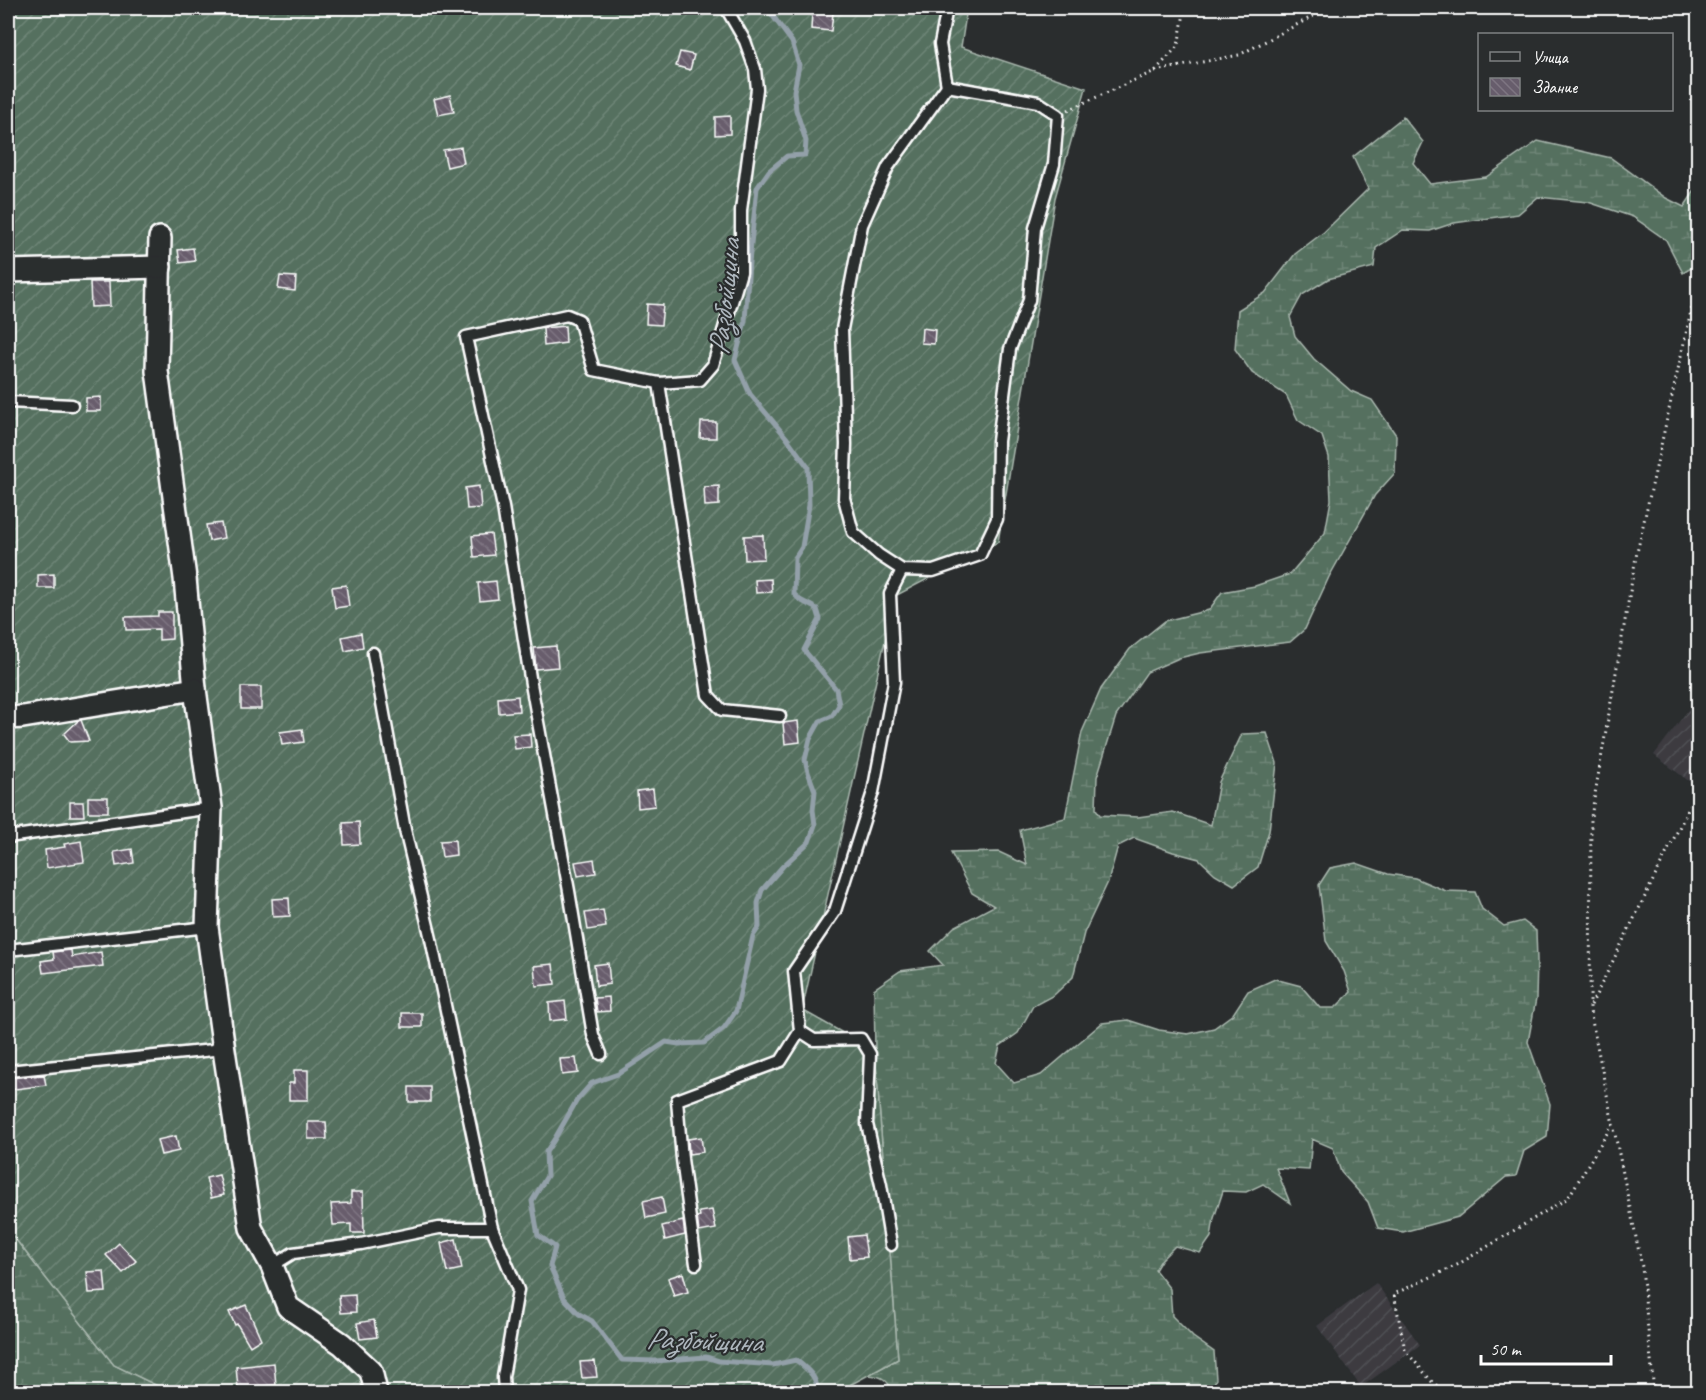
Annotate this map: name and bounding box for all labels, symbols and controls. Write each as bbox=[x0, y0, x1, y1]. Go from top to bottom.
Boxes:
legend bbox=[1478, 33, 1673, 111]
text: Улица bbox=[1532, 46, 1569, 68]
text: Здание bbox=[1532, 76, 1578, 98]
water label: Разбойщина bbox=[699, 235, 749, 356]
water label: Разбойщина bbox=[646, 1319, 765, 1361]
scale bar bbox=[1481, 1328, 1612, 1366]
text: 50 m bbox=[1490, 1338, 1523, 1360]

